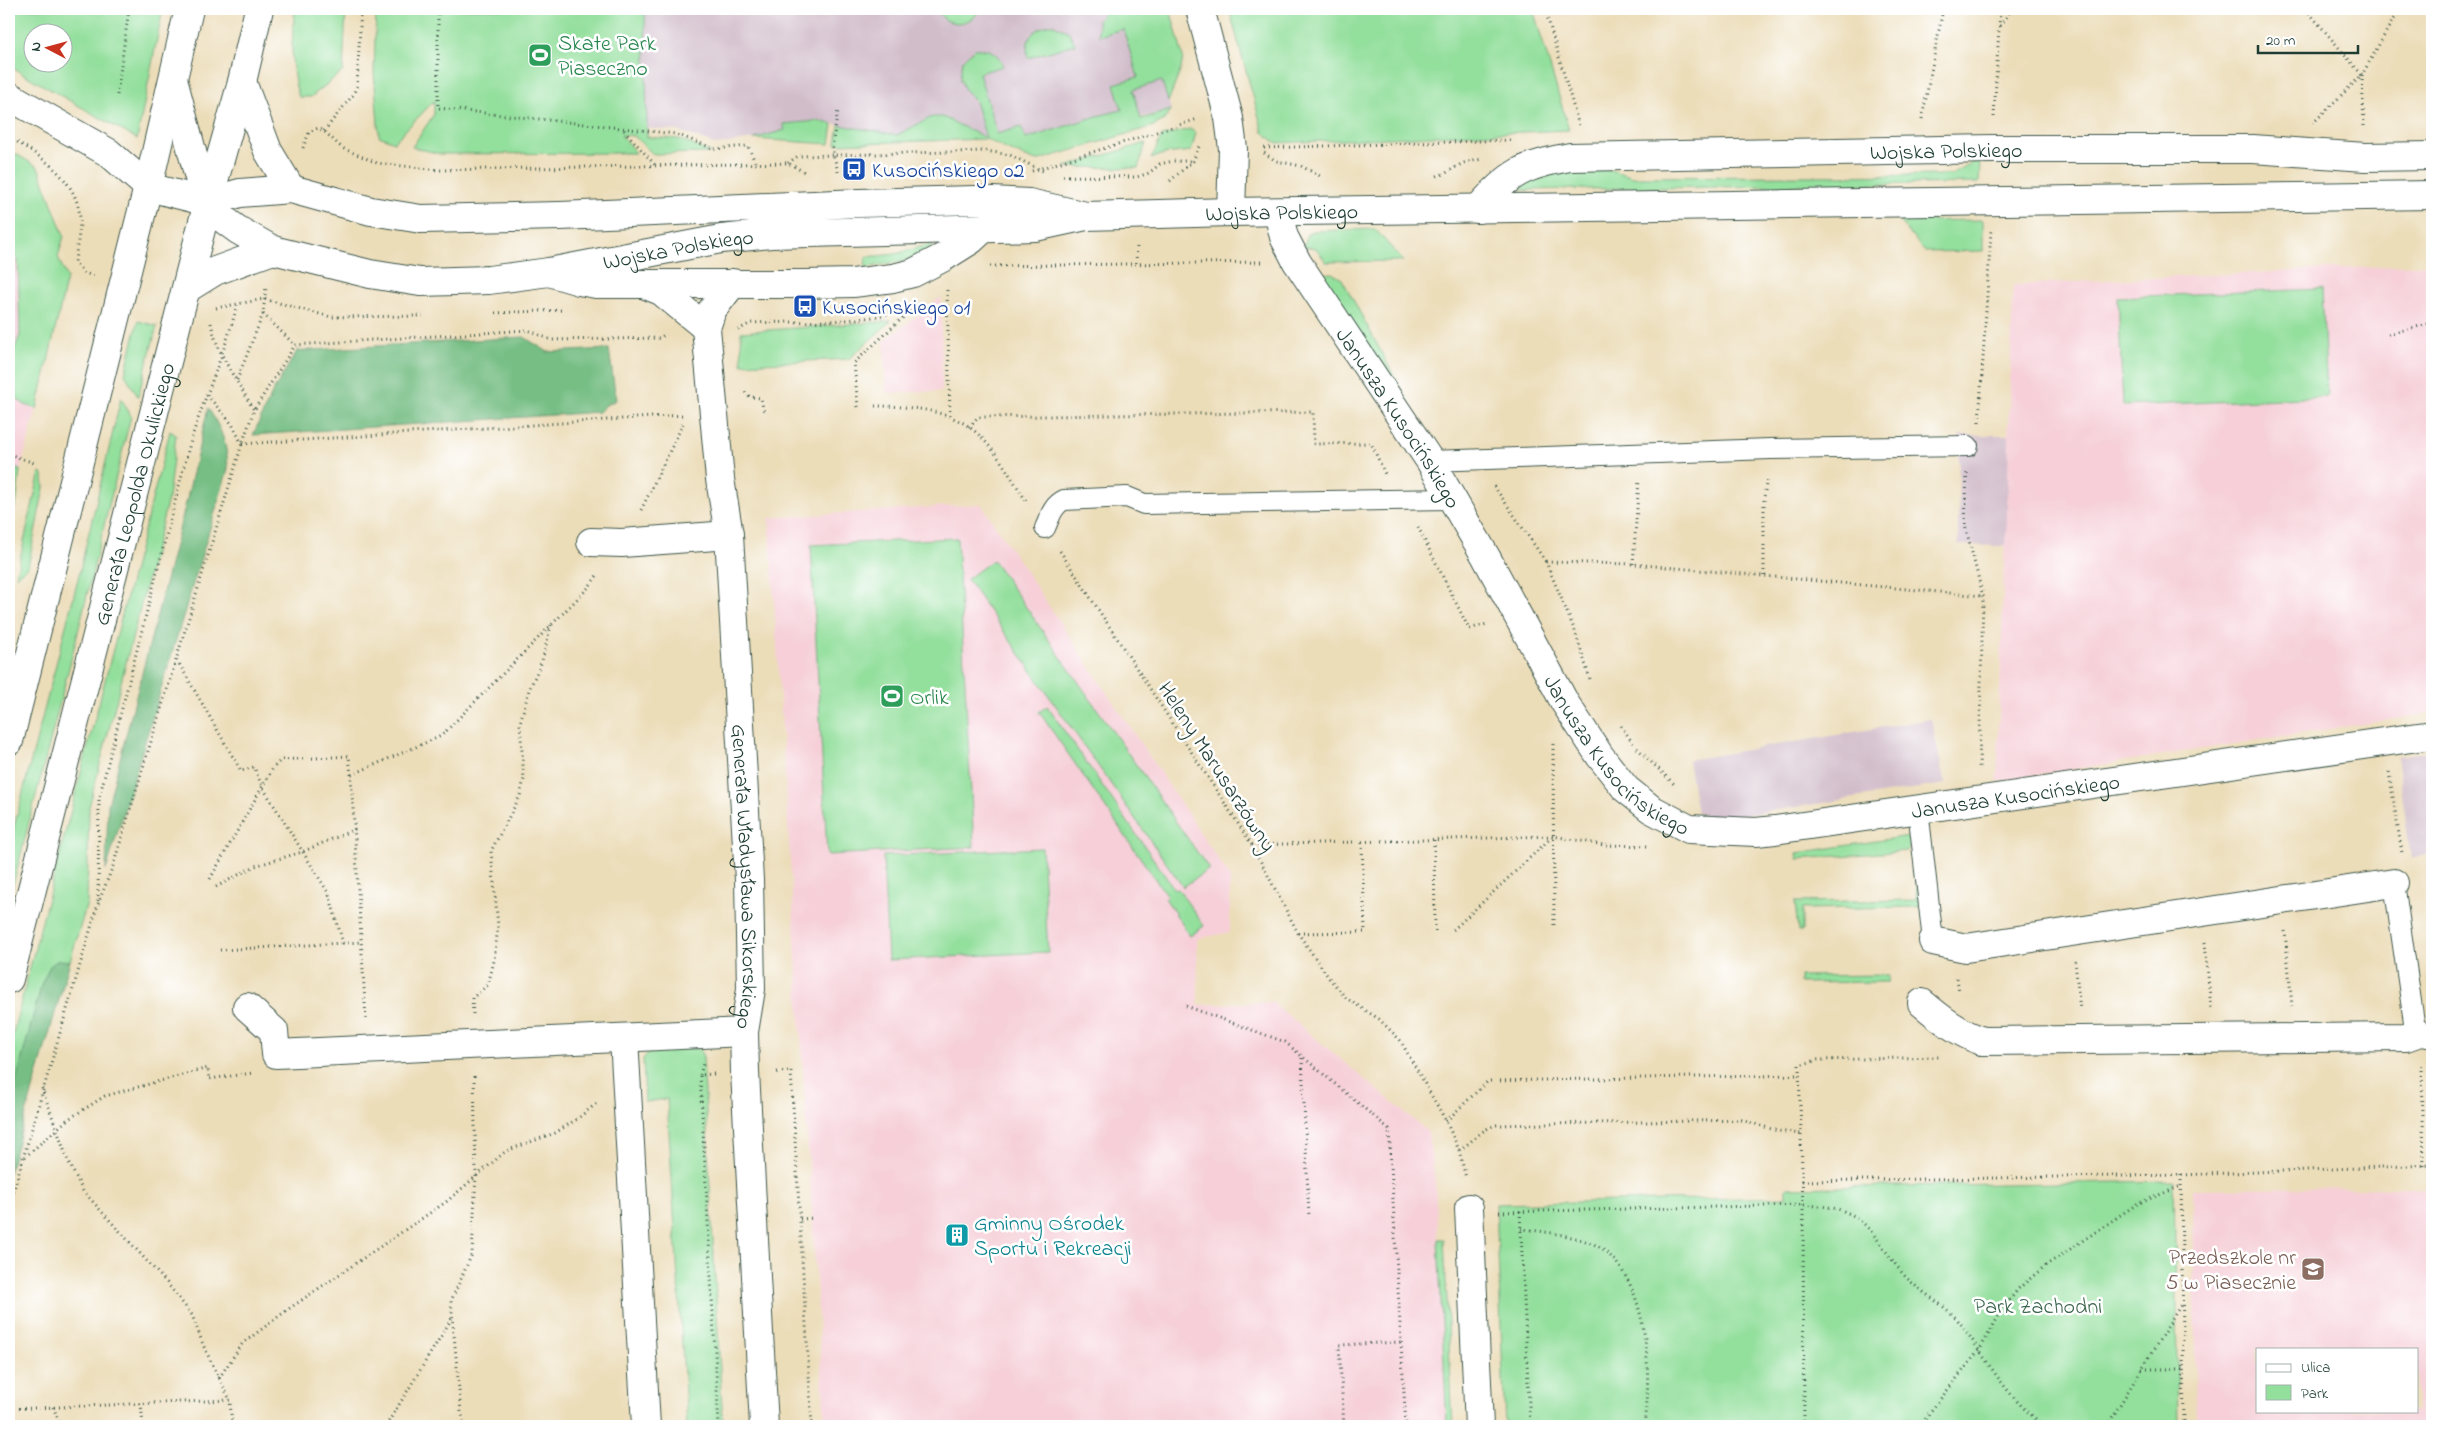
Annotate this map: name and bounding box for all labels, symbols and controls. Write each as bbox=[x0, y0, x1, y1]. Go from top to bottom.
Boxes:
north arrow bbox=[22, 22, 72, 72]
scale bar bbox=[2258, 22, 2358, 54]
place label: Skate Park Piaseczno bbox=[558, 29, 657, 86]
text: 20 m bbox=[2266, 30, 2296, 52]
text: N bbox=[26, 41, 47, 53]
sports icon: Skate Park Piaseczno bbox=[527, 42, 553, 68]
street label: Wojska Polskiego bbox=[1870, 136, 2022, 170]
bus stop icon: Kusocińskiego 02 bbox=[841, 156, 867, 182]
place label: Kusocińskiego 02 bbox=[872, 156, 1024, 189]
street label: Wojska Polskiego bbox=[1205, 197, 1358, 232]
street label: Wojska Polskiego bbox=[601, 223, 755, 280]
bus stop icon: Kusocińskiego 01 bbox=[792, 293, 818, 319]
place label: Kusocińskiego 01 bbox=[822, 293, 970, 326]
street label: Janusza Kusocińskiego bbox=[1326, 322, 1467, 515]
street label: Generała Leopolda Okulickiego bbox=[87, 360, 185, 629]
street label: Janusza Kusocińskiego bbox=[1534, 670, 1694, 845]
street label: Heleny Marusarzówny bbox=[1147, 676, 1283, 860]
sports icon: Orlik bbox=[879, 683, 905, 709]
place label: Orlik bbox=[910, 683, 949, 715]
street label: Generała Władysława Sikorskiego bbox=[721, 723, 764, 1031]
street label: Janusza Kusocińskiego bbox=[1910, 767, 2122, 829]
place label: Gminny Ośrodek Sportu i Rekreacji bbox=[974, 1209, 1132, 1266]
building icon: Gminny Ośrodek Sportu i Rekreacji bbox=[944, 1222, 970, 1248]
place label: Przedszkole nr 5 w Piasecznie bbox=[2166, 1243, 2296, 1300]
school or university icon: Przedszkole nr 5 w Piasecznie bbox=[2300, 1256, 2326, 1282]
park label: Park Zachodni bbox=[1974, 1292, 2102, 1324]
legend bbox=[2256, 1348, 2418, 1412]
text: Ulica bbox=[2301, 1357, 2330, 1379]
text: Park bbox=[2301, 1383, 2329, 1405]

